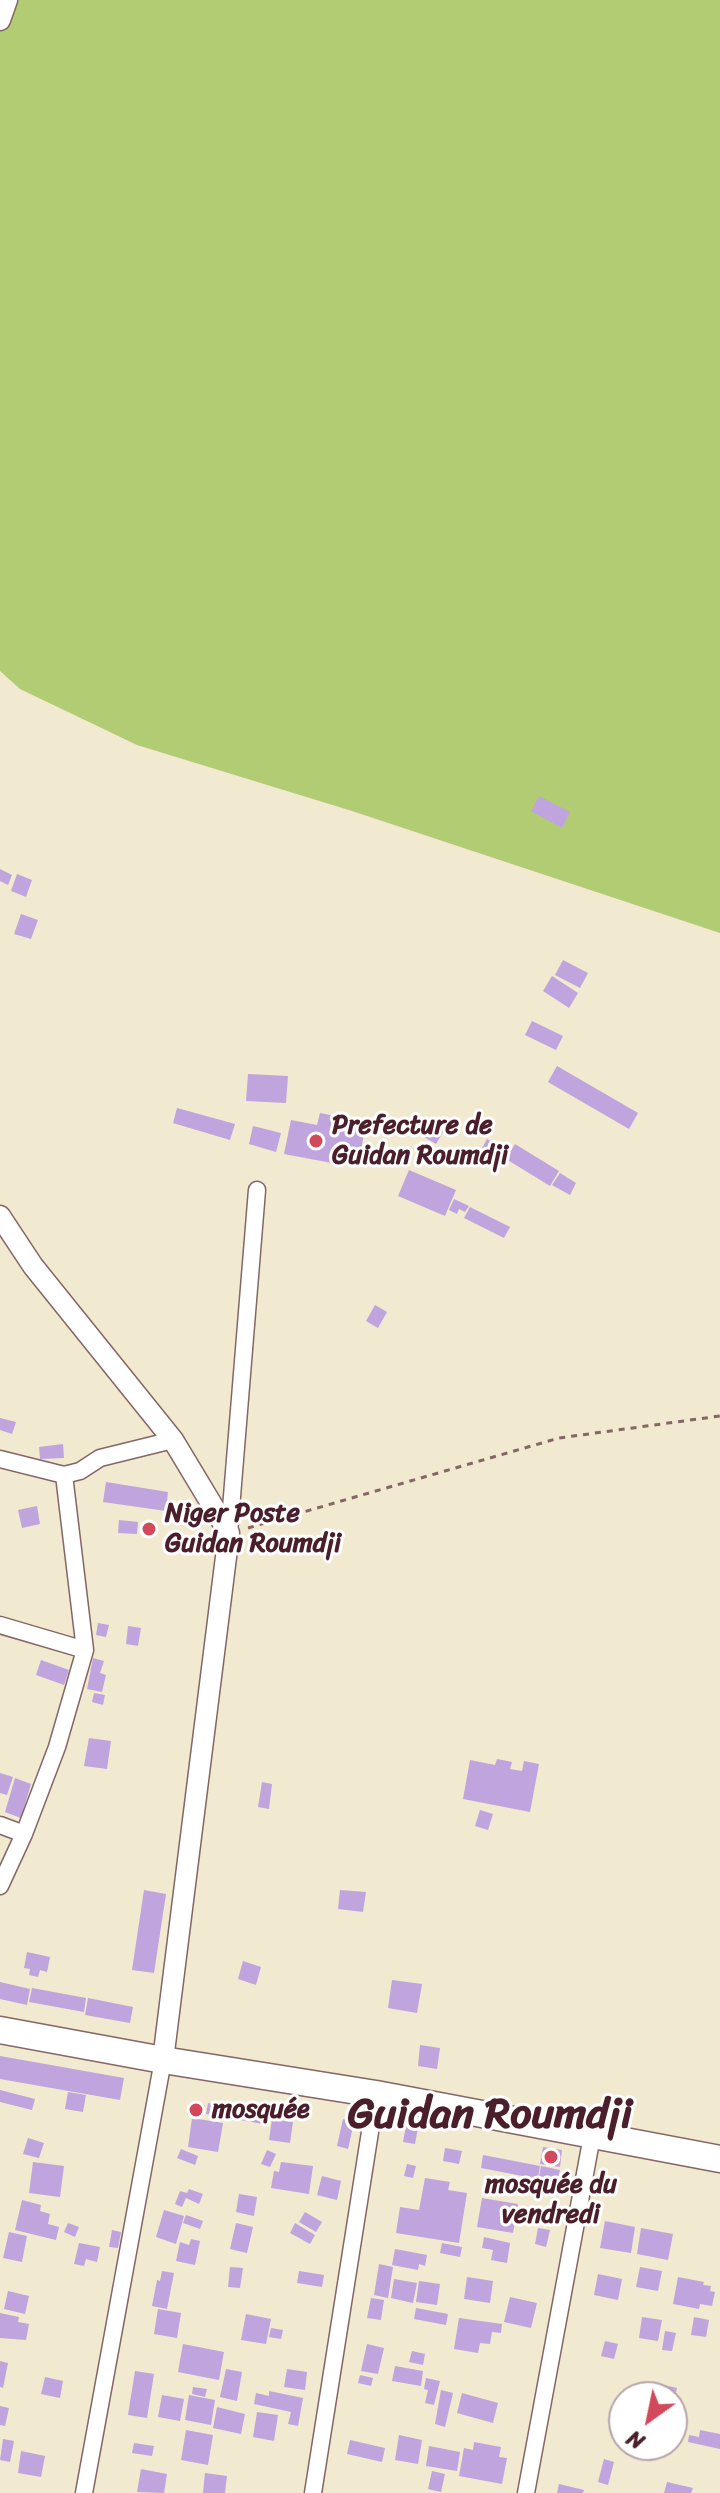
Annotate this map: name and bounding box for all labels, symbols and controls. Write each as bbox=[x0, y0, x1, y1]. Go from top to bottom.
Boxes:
place label: Prefecture de Guidan Roumdji bbox=[332, 1110, 508, 1172]
marker: Prefecture de Guidan Roumdji bbox=[307, 1132, 325, 1150]
place label: Niger Poste Guidan Roumdji bbox=[165, 1498, 341, 1560]
marker: Niger Poste Guidan Roumdji bbox=[140, 1520, 158, 1538]
district label: Guidan Roumdji bbox=[348, 2091, 632, 2141]
place label: mosquée bbox=[212, 2094, 310, 2126]
marker: mosquée bbox=[187, 2101, 205, 2119]
marker: mosquée du vendredi bbox=[542, 2148, 560, 2166]
place label: mosquée du vendredi bbox=[485, 2169, 617, 2230]
north arrow bbox=[608, 2381, 688, 2461]
text: N bbox=[619, 2419, 653, 2460]

